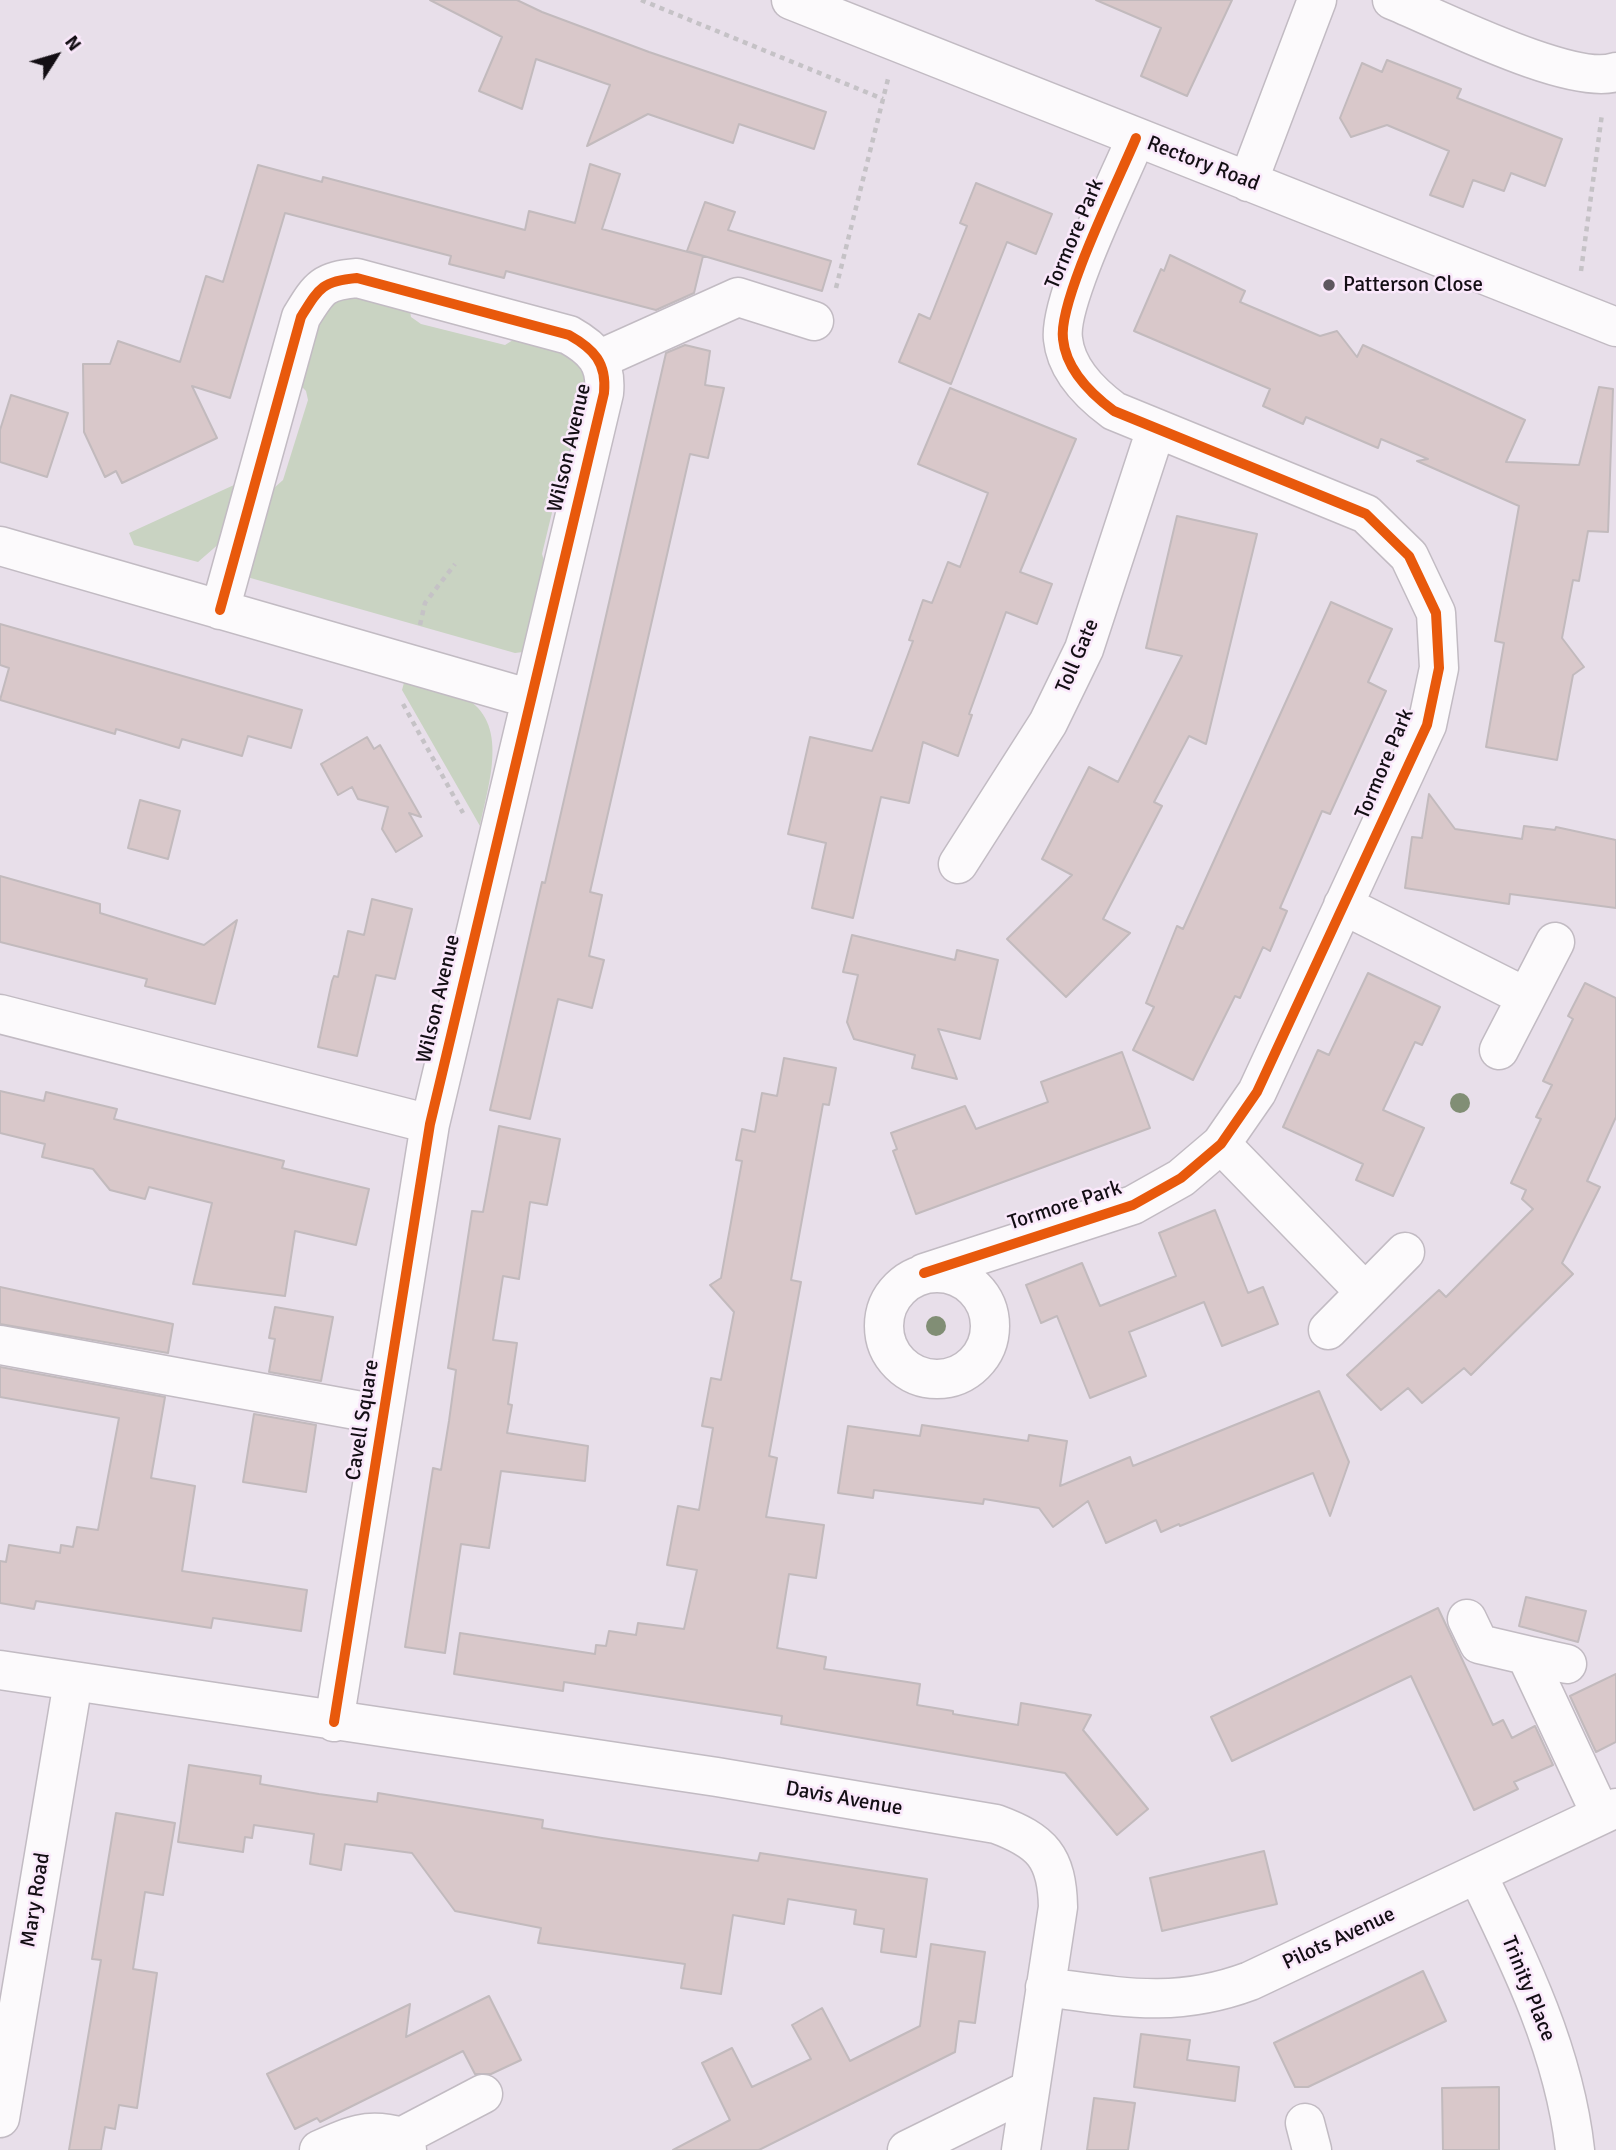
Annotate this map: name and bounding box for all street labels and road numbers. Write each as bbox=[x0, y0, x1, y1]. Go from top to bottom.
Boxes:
street label: Rectory Road bbox=[1143, 131, 1263, 197]
street label: Tormore Park bbox=[1040, 175, 1110, 293]
street label: Wilson Avenue bbox=[543, 381, 597, 515]
street label: Toll Gate bbox=[1051, 615, 1105, 697]
street label: Tormore Park bbox=[1350, 705, 1420, 823]
street label: Wilson Avenue bbox=[412, 932, 466, 1066]
street label: Tormore Park bbox=[1005, 1176, 1125, 1236]
street label: Cavell Square bbox=[341, 1358, 385, 1482]
street label: Davis Avenue bbox=[784, 1776, 904, 1822]
street label: Mary Road bbox=[16, 1851, 56, 1949]
street label: Pilots Avenue bbox=[1279, 1902, 1399, 1976]
street label: Trinity Place bbox=[1496, 1933, 1560, 2045]

